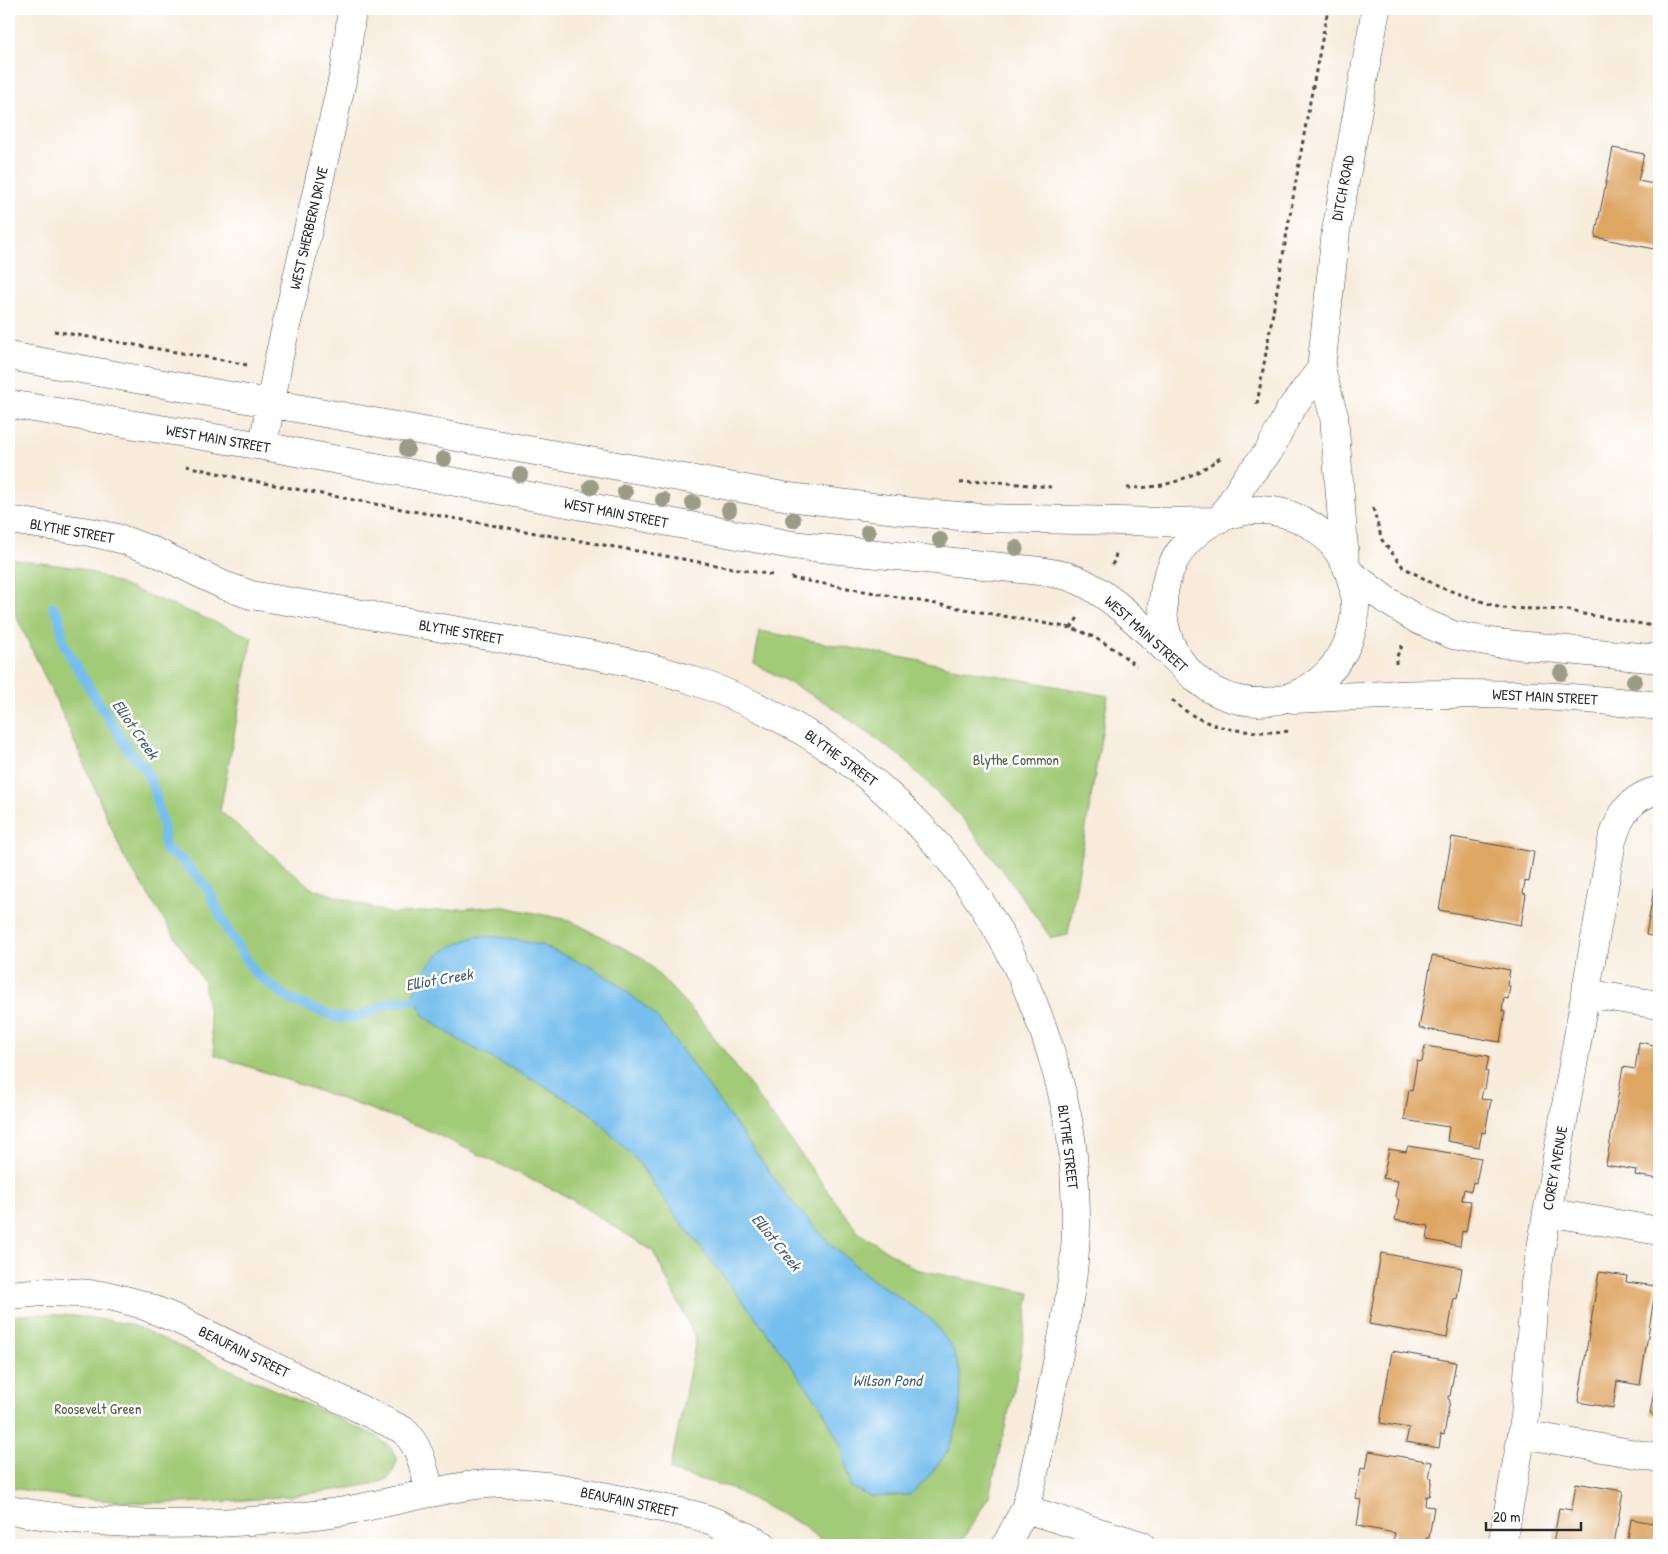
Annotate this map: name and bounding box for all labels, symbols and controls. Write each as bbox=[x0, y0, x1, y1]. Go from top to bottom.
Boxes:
street label: DITCH ROAD bbox=[1326, 153, 1359, 222]
street label: WEST SHERBERN DRIVE bbox=[284, 164, 333, 291]
street label: WEST MAIN STREET bbox=[164, 419, 273, 458]
street label: WEST MAIN STREET bbox=[562, 492, 671, 533]
street label: BLYTHE STREET bbox=[28, 513, 117, 548]
street label: WEST MAIN STREET bbox=[1100, 591, 1193, 677]
street label: BLYTHE STREET bbox=[417, 614, 506, 649]
street label: WEST MAIN STREET bbox=[1492, 683, 1599, 710]
water label: Elliot Creek bbox=[108, 695, 165, 764]
street label: BLYTHE STREET bbox=[801, 724, 883, 792]
park label: Blythe Common bbox=[973, 749, 1059, 770]
water label: Elliot Creek bbox=[404, 962, 475, 996]
street label: BLYTHE STREET bbox=[1053, 1104, 1084, 1191]
street label: COREY AVENUE bbox=[1537, 1124, 1572, 1212]
water label: Elliot Creek bbox=[747, 1209, 808, 1276]
street label: BEAUFAIN STREET bbox=[195, 1320, 294, 1383]
water label: Wilson Pond bbox=[853, 1369, 924, 1391]
park label: Roosevelt Green bbox=[55, 1398, 142, 1419]
street label: BEAUFAIN STREET bbox=[579, 1481, 681, 1522]
scale bar bbox=[1486, 1499, 1580, 1531]
text: 20 m bbox=[1493, 1506, 1520, 1527]

